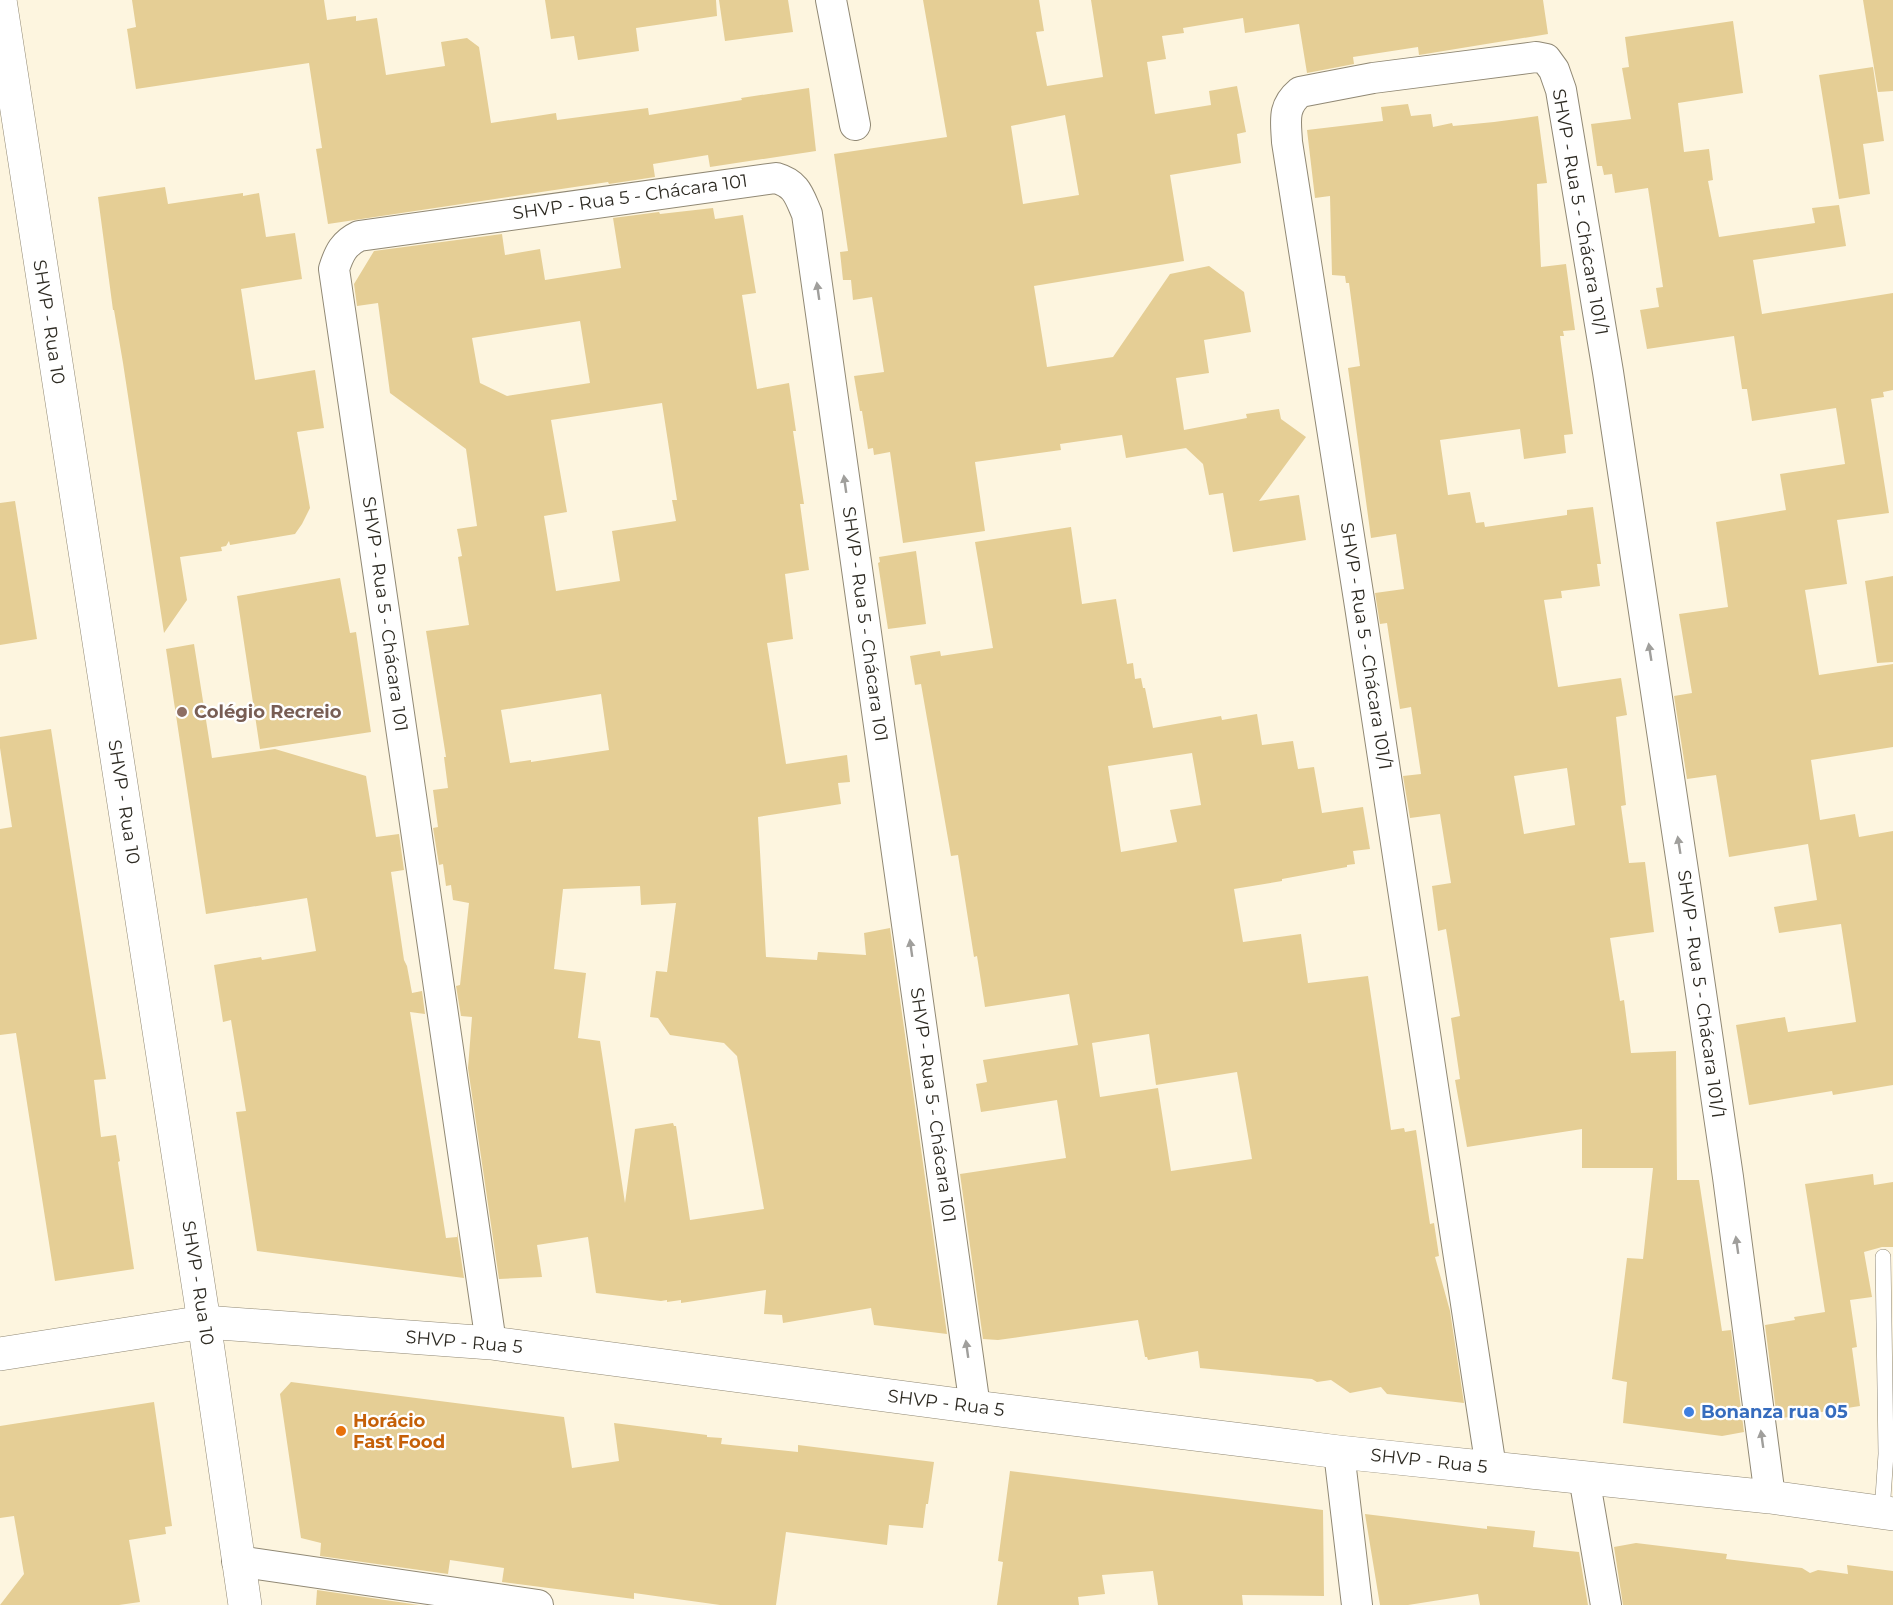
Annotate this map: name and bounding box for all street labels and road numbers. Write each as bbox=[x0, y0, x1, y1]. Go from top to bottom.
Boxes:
street label: SHVP - Rua 5 - Chácara 101/1 bbox=[1547, 87, 1613, 337]
street label: SHVP - Rua 5 - Chácara 101 bbox=[511, 170, 749, 224]
street label: SHVP - Rua 10 bbox=[28, 258, 70, 386]
street label: SHVP - Rua 5 - Chácara 101 bbox=[358, 495, 412, 733]
street label: SHVP - Rua 5 - Chácara 101 bbox=[838, 505, 892, 743]
street label: SHVP - Rua 5 - Chácara 101/1 bbox=[1336, 521, 1396, 771]
street label: SHVP - Rua 10 bbox=[103, 738, 145, 866]
street label: SHVP - Rua 5 - Chácara 101/1 bbox=[1673, 869, 1729, 1119]
street label: SHVP - Rua 5 - Chácara 101 bbox=[906, 986, 960, 1224]
street label: SHVP - Rua 10 bbox=[177, 1219, 219, 1347]
street label: SHVP - Rua 5 bbox=[404, 1326, 524, 1358]
street label: SHVP - Rua 5 bbox=[886, 1385, 1006, 1421]
street label: SHVP - Rua 5 bbox=[1369, 1444, 1489, 1478]

